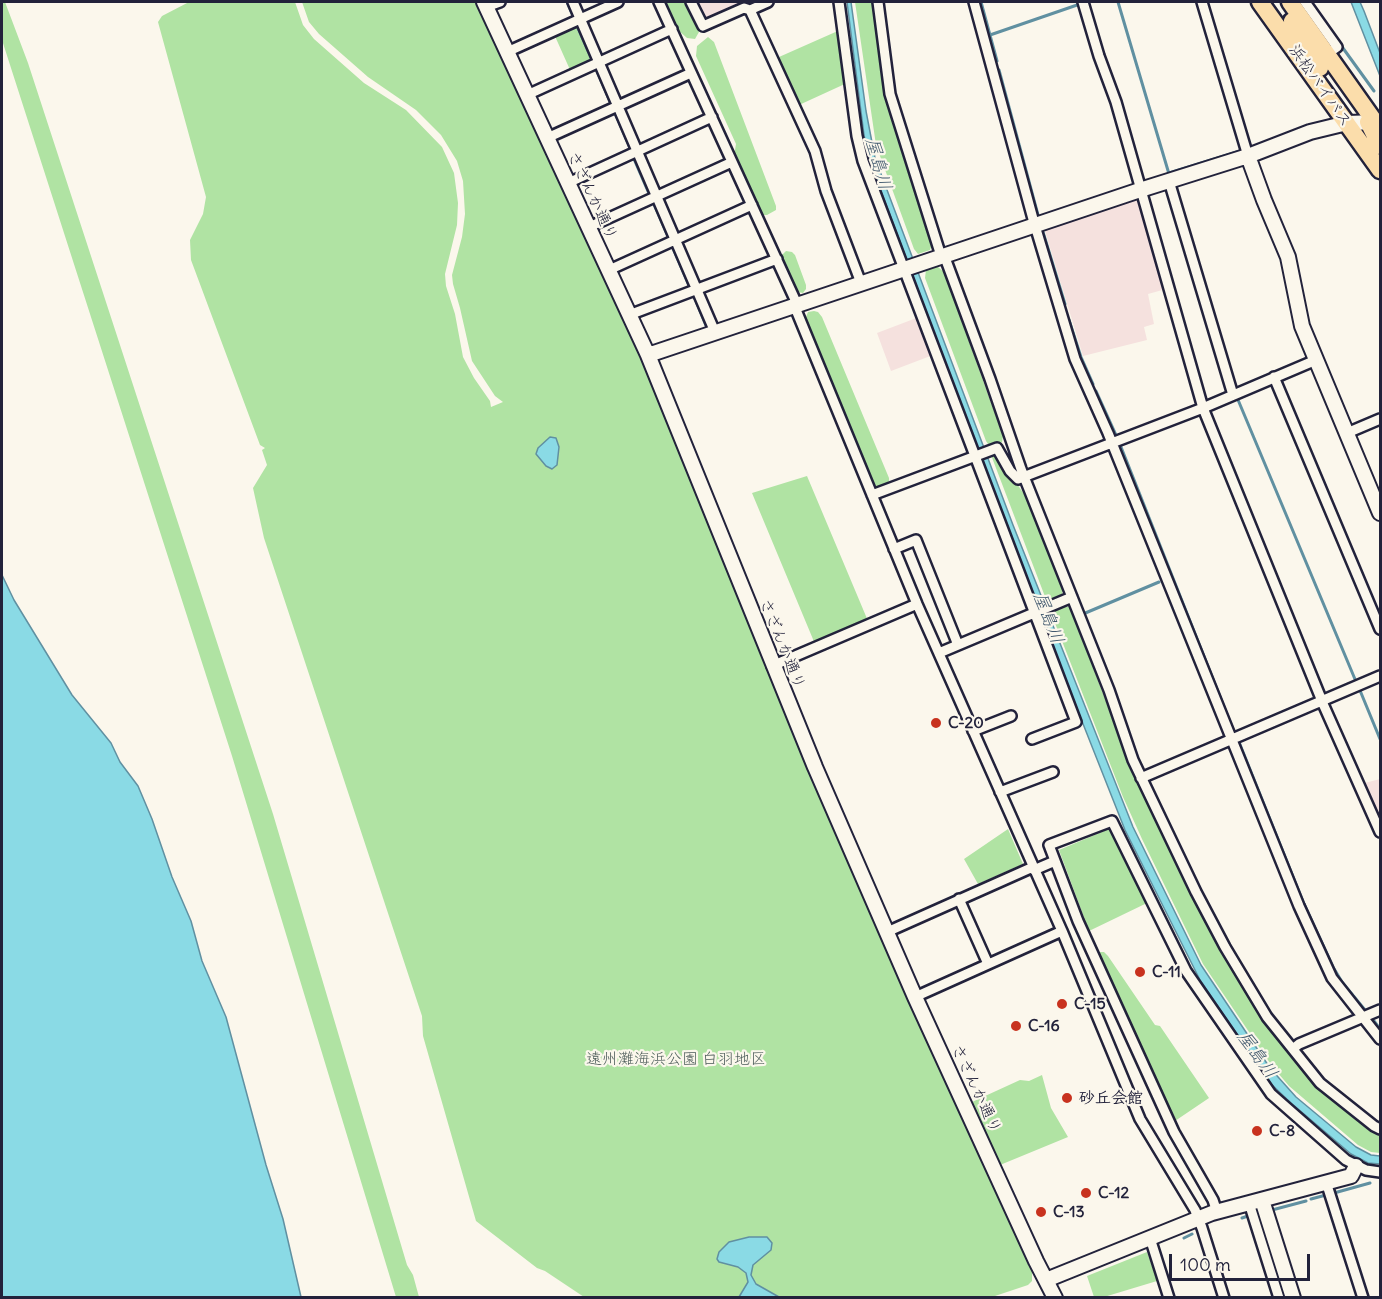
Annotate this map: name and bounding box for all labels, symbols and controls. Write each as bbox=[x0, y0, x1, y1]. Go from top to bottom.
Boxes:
street label: 浜松バイパス bbox=[1285, 41, 1355, 131]
water label: 屋島川 bbox=[860, 135, 896, 193]
street label: さざんか通り bbox=[563, 148, 621, 244]
water label: 屋島川 bbox=[1028, 589, 1068, 647]
street label: さざんか通り bbox=[755, 596, 809, 692]
place label: C-20 bbox=[948, 713, 984, 733]
marker: C-20 bbox=[929, 716, 943, 730]
place label: C-11 bbox=[1152, 962, 1181, 982]
marker: C-11 bbox=[1133, 965, 1147, 979]
place label: C-15 bbox=[1074, 994, 1106, 1014]
marker: C-15 bbox=[1055, 997, 1069, 1011]
place label: C-16 bbox=[1028, 1016, 1060, 1036]
marker: C-16 bbox=[1009, 1019, 1023, 1033]
water label: 屋島川 bbox=[1232, 1027, 1282, 1083]
street label: さざんか通り bbox=[947, 1041, 1005, 1137]
park label: 遠州灘海浜公園 白羽地区 bbox=[586, 1049, 766, 1069]
place label: 砂丘会館 bbox=[1079, 1088, 1143, 1108]
marker: 砂丘会館 bbox=[1060, 1091, 1074, 1105]
place label: C-8 bbox=[1269, 1121, 1295, 1141]
marker: C-8 bbox=[1250, 1124, 1264, 1138]
place label: C-12 bbox=[1098, 1183, 1129, 1203]
marker: C-12 bbox=[1079, 1186, 1093, 1200]
place label: C-13 bbox=[1053, 1202, 1085, 1222]
marker: C-13 bbox=[1034, 1205, 1048, 1219]
scale bar bbox=[1172, 1242, 1313, 1280]
text: 100 m bbox=[1180, 1253, 1231, 1276]

